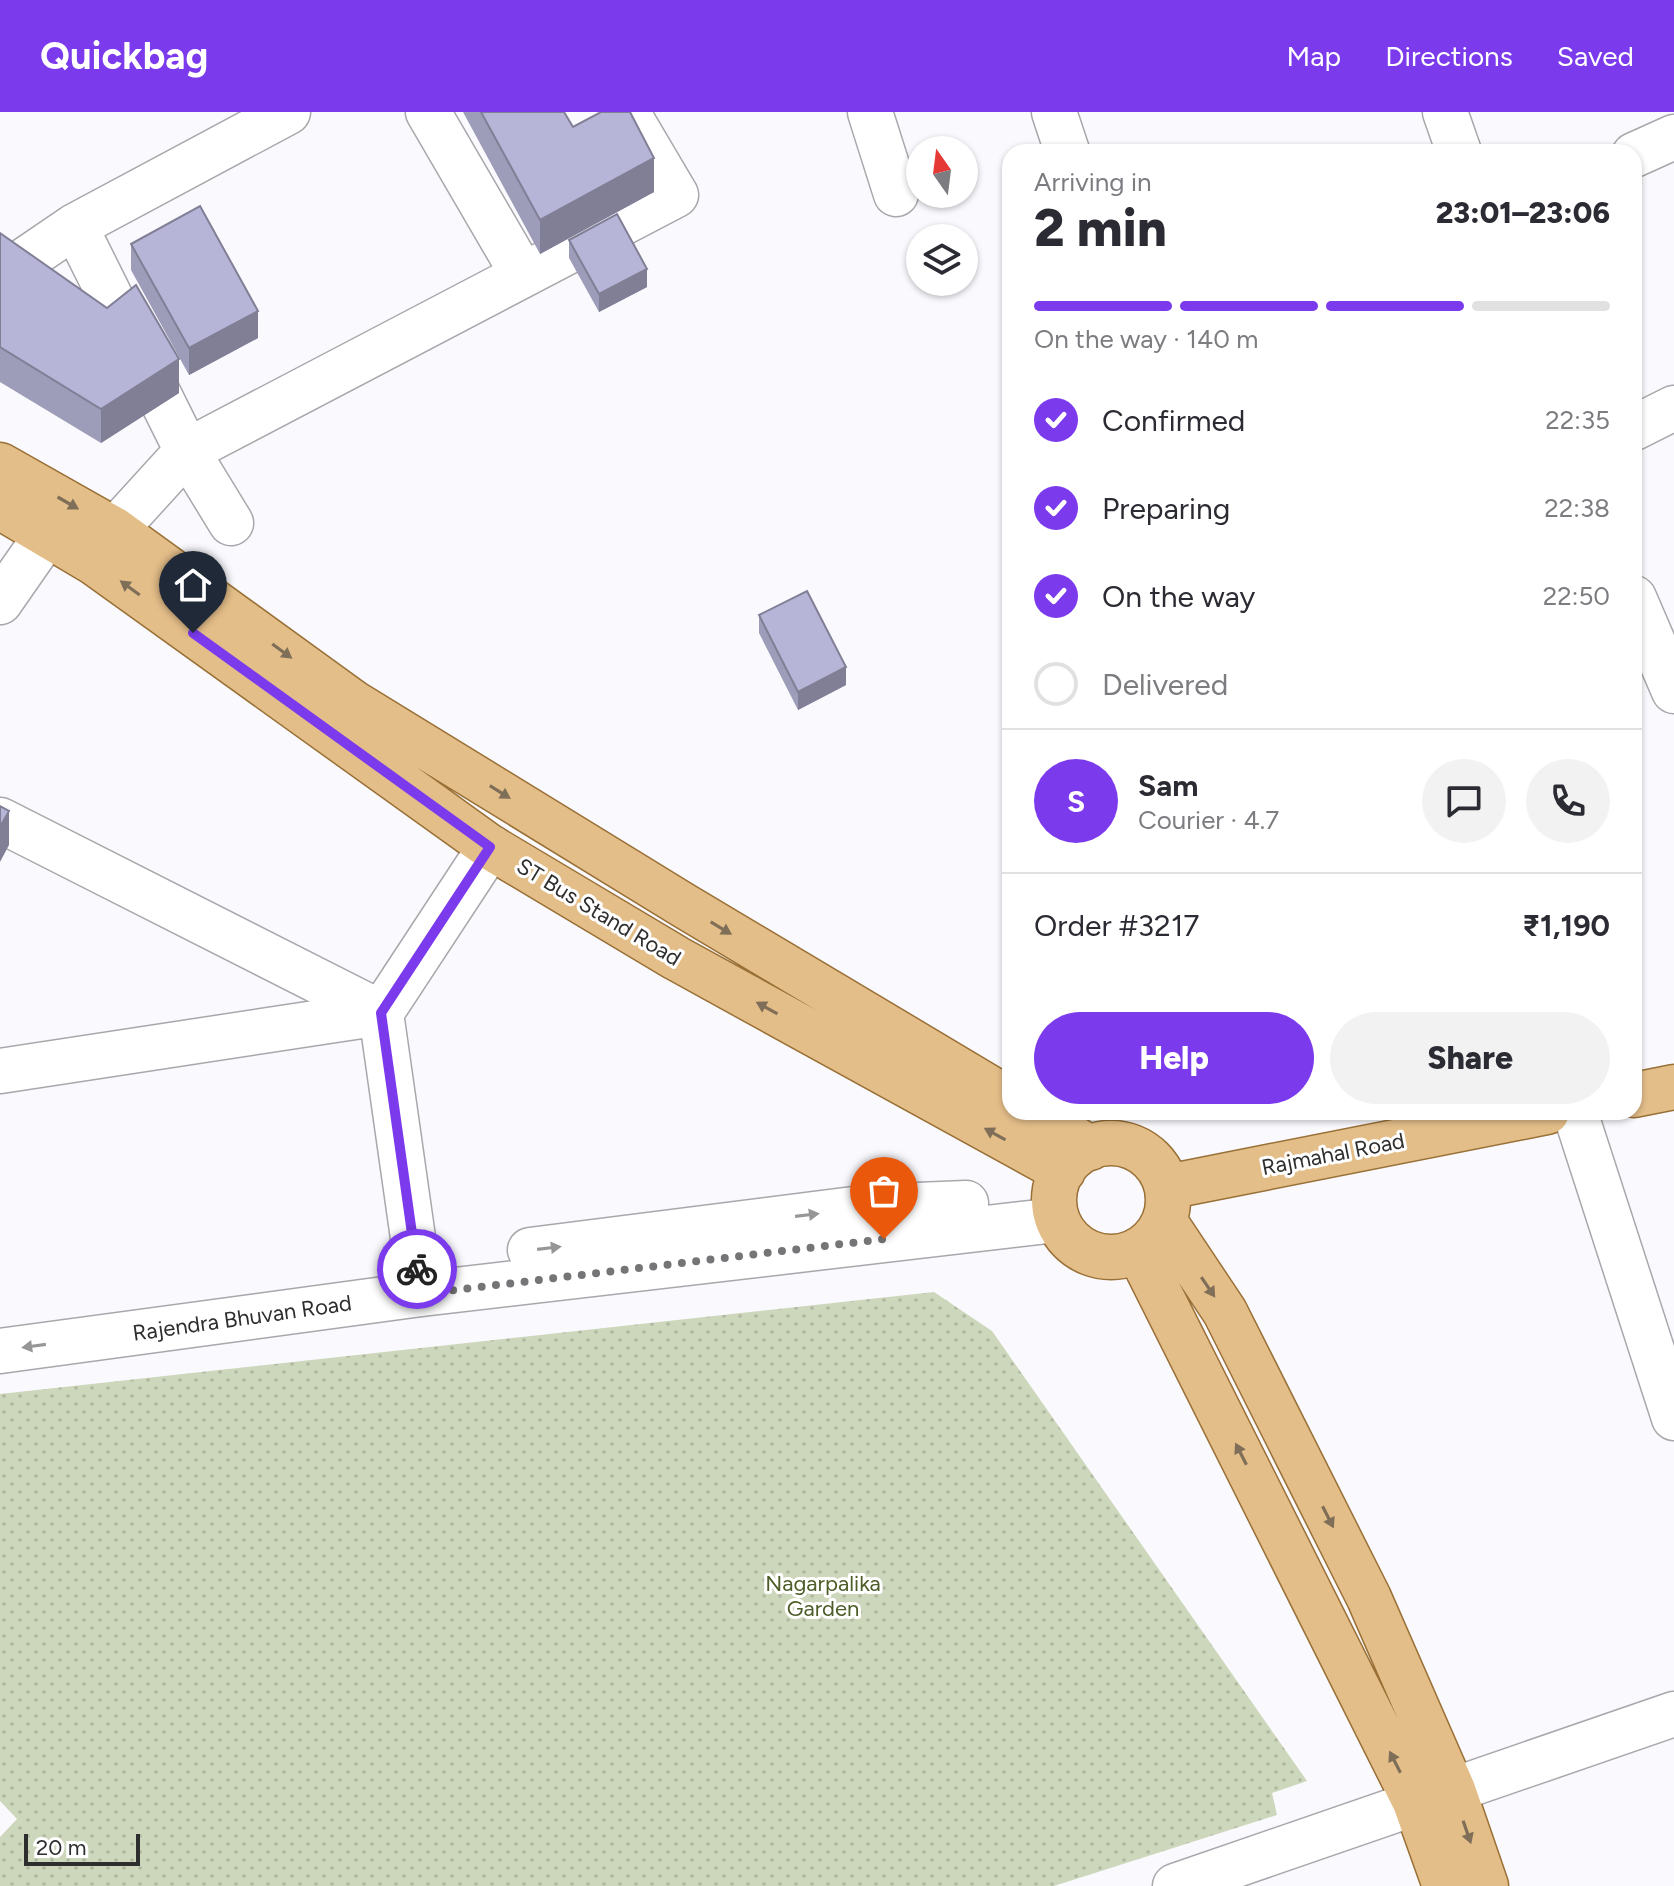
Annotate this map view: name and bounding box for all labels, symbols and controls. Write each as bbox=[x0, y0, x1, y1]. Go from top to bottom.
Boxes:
text: Quickbag bbox=[40, 33, 208, 79]
text: Map bbox=[1287, 39, 1341, 73]
text: Directions bbox=[1385, 39, 1513, 73]
text: Saved bbox=[1557, 39, 1634, 73]
north arrow bbox=[906, 136, 978, 208]
map controls bbox=[906, 136, 978, 296]
text: Arriving in bbox=[1034, 166, 1152, 198]
text: 23:01–23:06 bbox=[1436, 194, 1610, 231]
text: 2 min bbox=[1034, 197, 1167, 259]
button: layers bbox=[906, 224, 978, 296]
text: On the way · 140 m bbox=[1034, 323, 1258, 355]
icon: check bbox=[1034, 398, 1078, 442]
text: Confirmed bbox=[1102, 402, 1245, 439]
text: 22:35 bbox=[1545, 404, 1610, 436]
icon: check bbox=[1034, 486, 1078, 530]
text: Preparing bbox=[1102, 490, 1230, 527]
text: 22:38 bbox=[1544, 492, 1610, 524]
one-way arrow bbox=[57, 496, 79, 510]
pin bbox=[159, 551, 227, 633]
icon: home bbox=[171, 563, 215, 607]
icon: check bbox=[1034, 574, 1078, 618]
text: On the way bbox=[1102, 578, 1255, 615]
text: 22:50 bbox=[1543, 580, 1610, 612]
one-way arrow bbox=[120, 581, 141, 596]
one-way arrow bbox=[271, 642, 292, 658]
text: Delivered bbox=[1102, 666, 1228, 703]
button: chat bbox=[1422, 759, 1506, 843]
button: phone bbox=[1526, 759, 1610, 843]
text: Sam bbox=[1138, 767, 1198, 804]
text: S bbox=[1067, 783, 1085, 820]
one-way arrow bbox=[489, 785, 510, 800]
text: Courier · 4.7 bbox=[1138, 804, 1279, 836]
street label: ST Bus Stand Road bbox=[512, 852, 686, 972]
text: Order #3217 bbox=[1034, 907, 1199, 944]
text: ₹1,190 bbox=[1522, 907, 1610, 944]
one-way arrow bbox=[710, 921, 732, 935]
one-way arrow bbox=[756, 1001, 778, 1015]
button: Help bbox=[1034, 1012, 1314, 1104]
button: Share bbox=[1330, 1012, 1610, 1104]
one-way arrow bbox=[984, 1127, 1006, 1141]
street label: Rajmahal Road bbox=[1259, 1127, 1407, 1181]
pin bbox=[850, 1157, 918, 1239]
icon: bag bbox=[862, 1169, 906, 1213]
one-way arrow bbox=[795, 1208, 820, 1221]
courier bbox=[377, 1229, 457, 1309]
one-way arrow bbox=[537, 1241, 562, 1254]
icon: bike bbox=[395, 1247, 439, 1291]
one-way arrow bbox=[1200, 1276, 1215, 1297]
street label: Rajendra Bhuvan Road bbox=[131, 1289, 353, 1347]
one-way arrow bbox=[21, 1340, 46, 1353]
one-way arrow bbox=[1234, 1443, 1247, 1466]
one-way arrow bbox=[1322, 1506, 1335, 1529]
park label: Nagarpalika Garden bbox=[765, 1570, 881, 1622]
one-way arrow bbox=[1388, 1750, 1402, 1773]
one-way arrow bbox=[1462, 1820, 1474, 1844]
scale bar bbox=[24, 1830, 140, 1866]
text: 20 m bbox=[36, 1834, 87, 1861]

